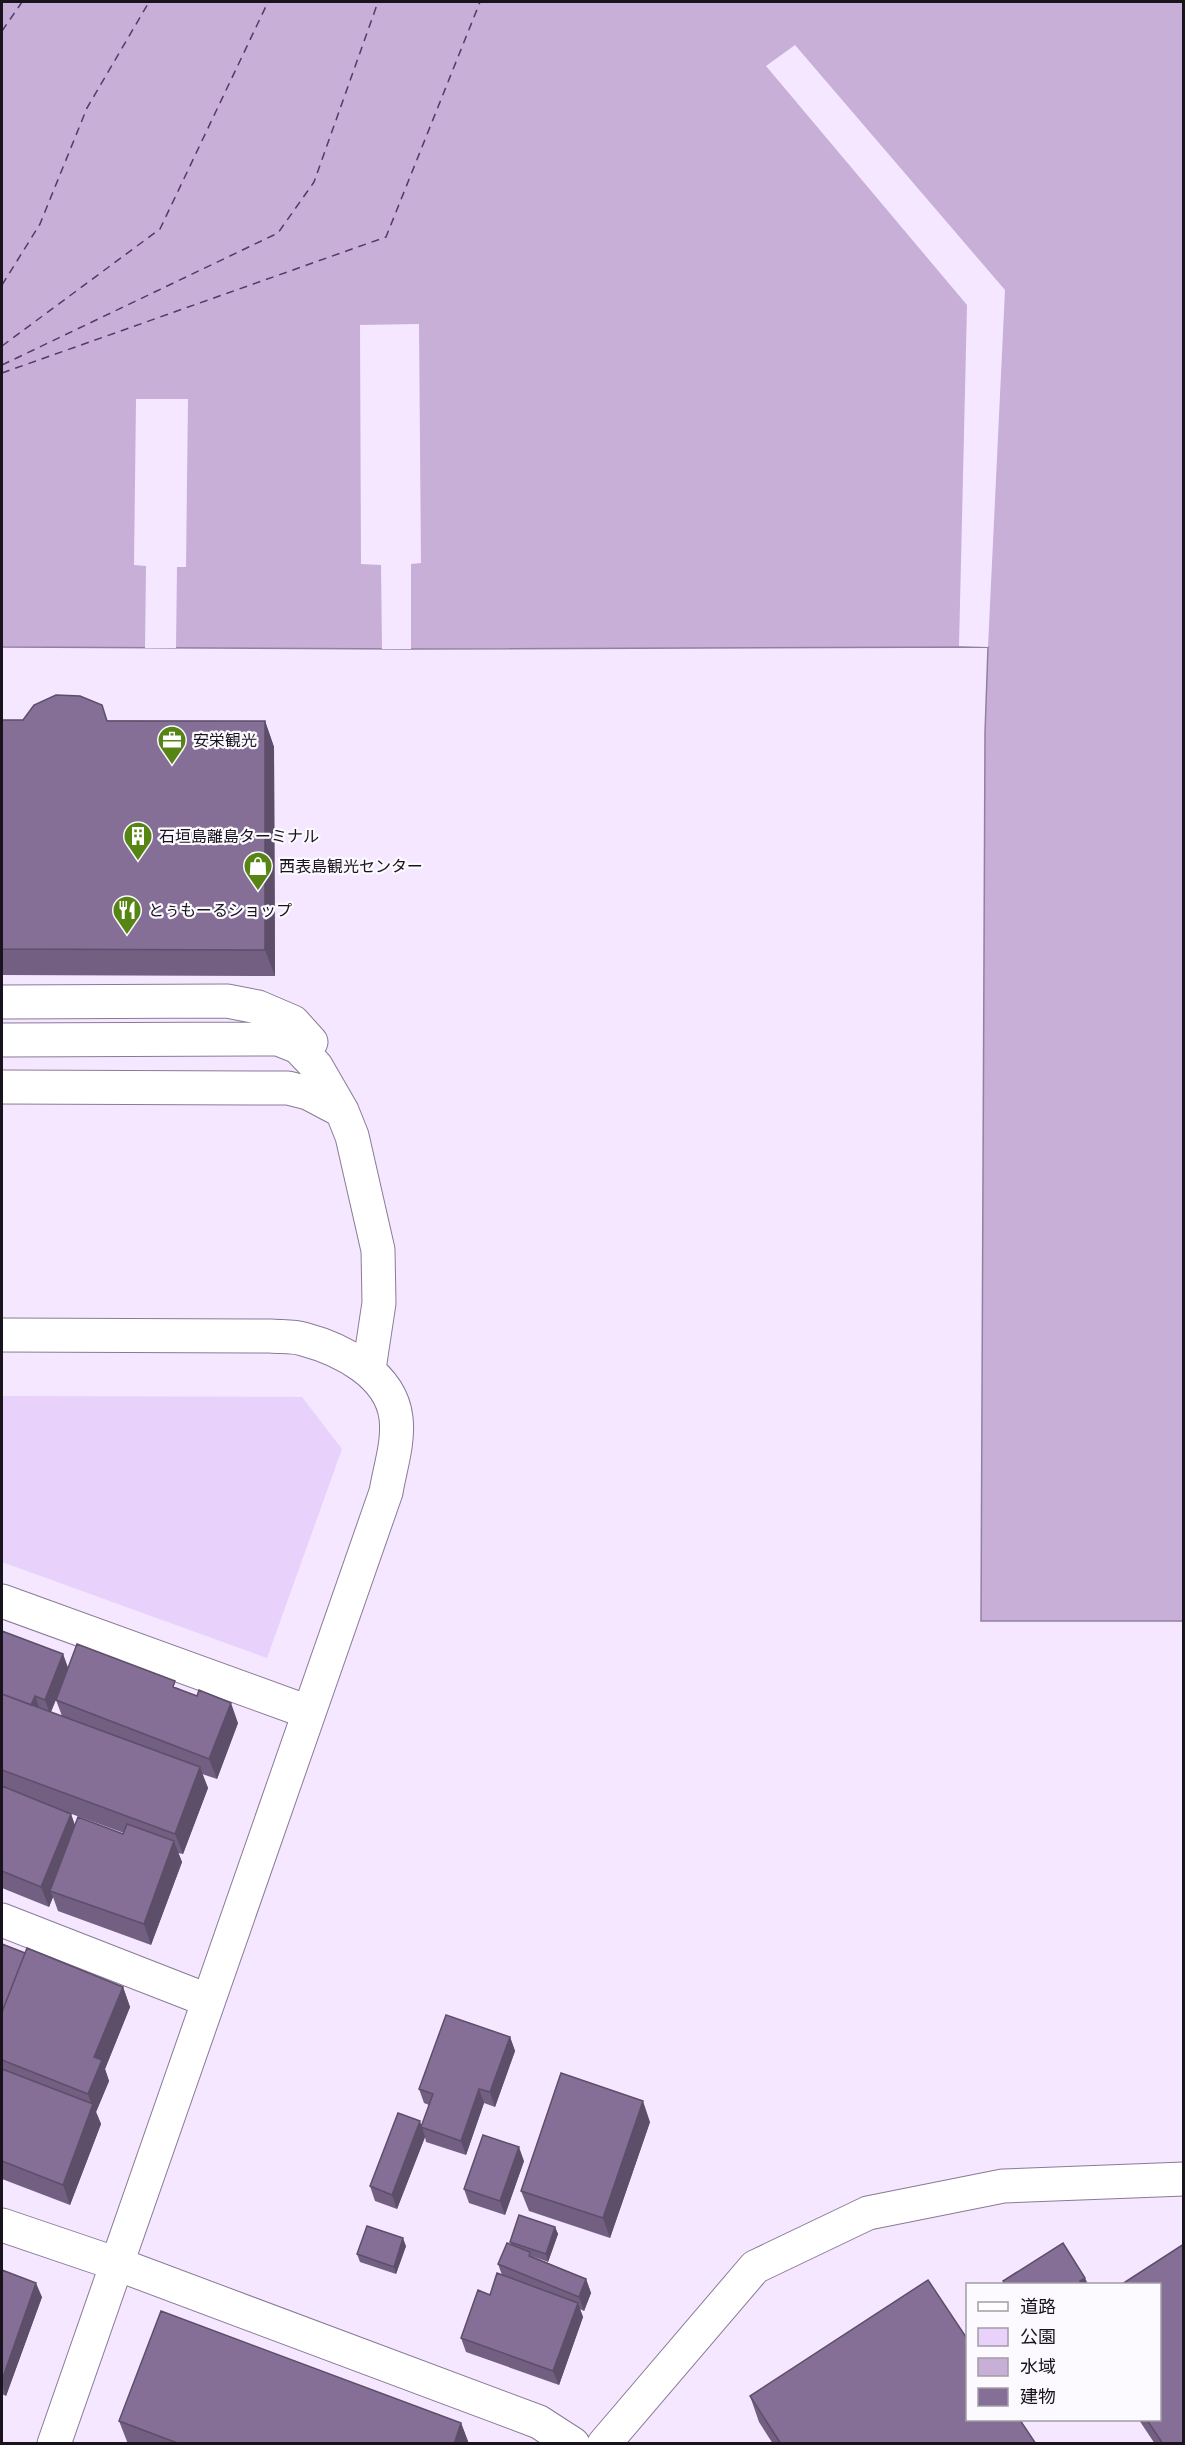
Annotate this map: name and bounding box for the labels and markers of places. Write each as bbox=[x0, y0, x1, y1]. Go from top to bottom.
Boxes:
office icon: 安栄観光 bbox=[156, 724, 188, 766]
place label: 安栄観光 bbox=[193, 731, 257, 749]
building icon: 石垣島離島ターミナル bbox=[122, 820, 154, 862]
place label: 石垣島離島ターミナル bbox=[159, 827, 319, 845]
shop icon: 西表島観光センター bbox=[242, 850, 274, 892]
place label: 西表島観光センター bbox=[279, 857, 423, 875]
restaurant icon: とぅもーるショップ bbox=[111, 894, 143, 936]
place label: とぅもーるショップ bbox=[148, 901, 292, 919]

